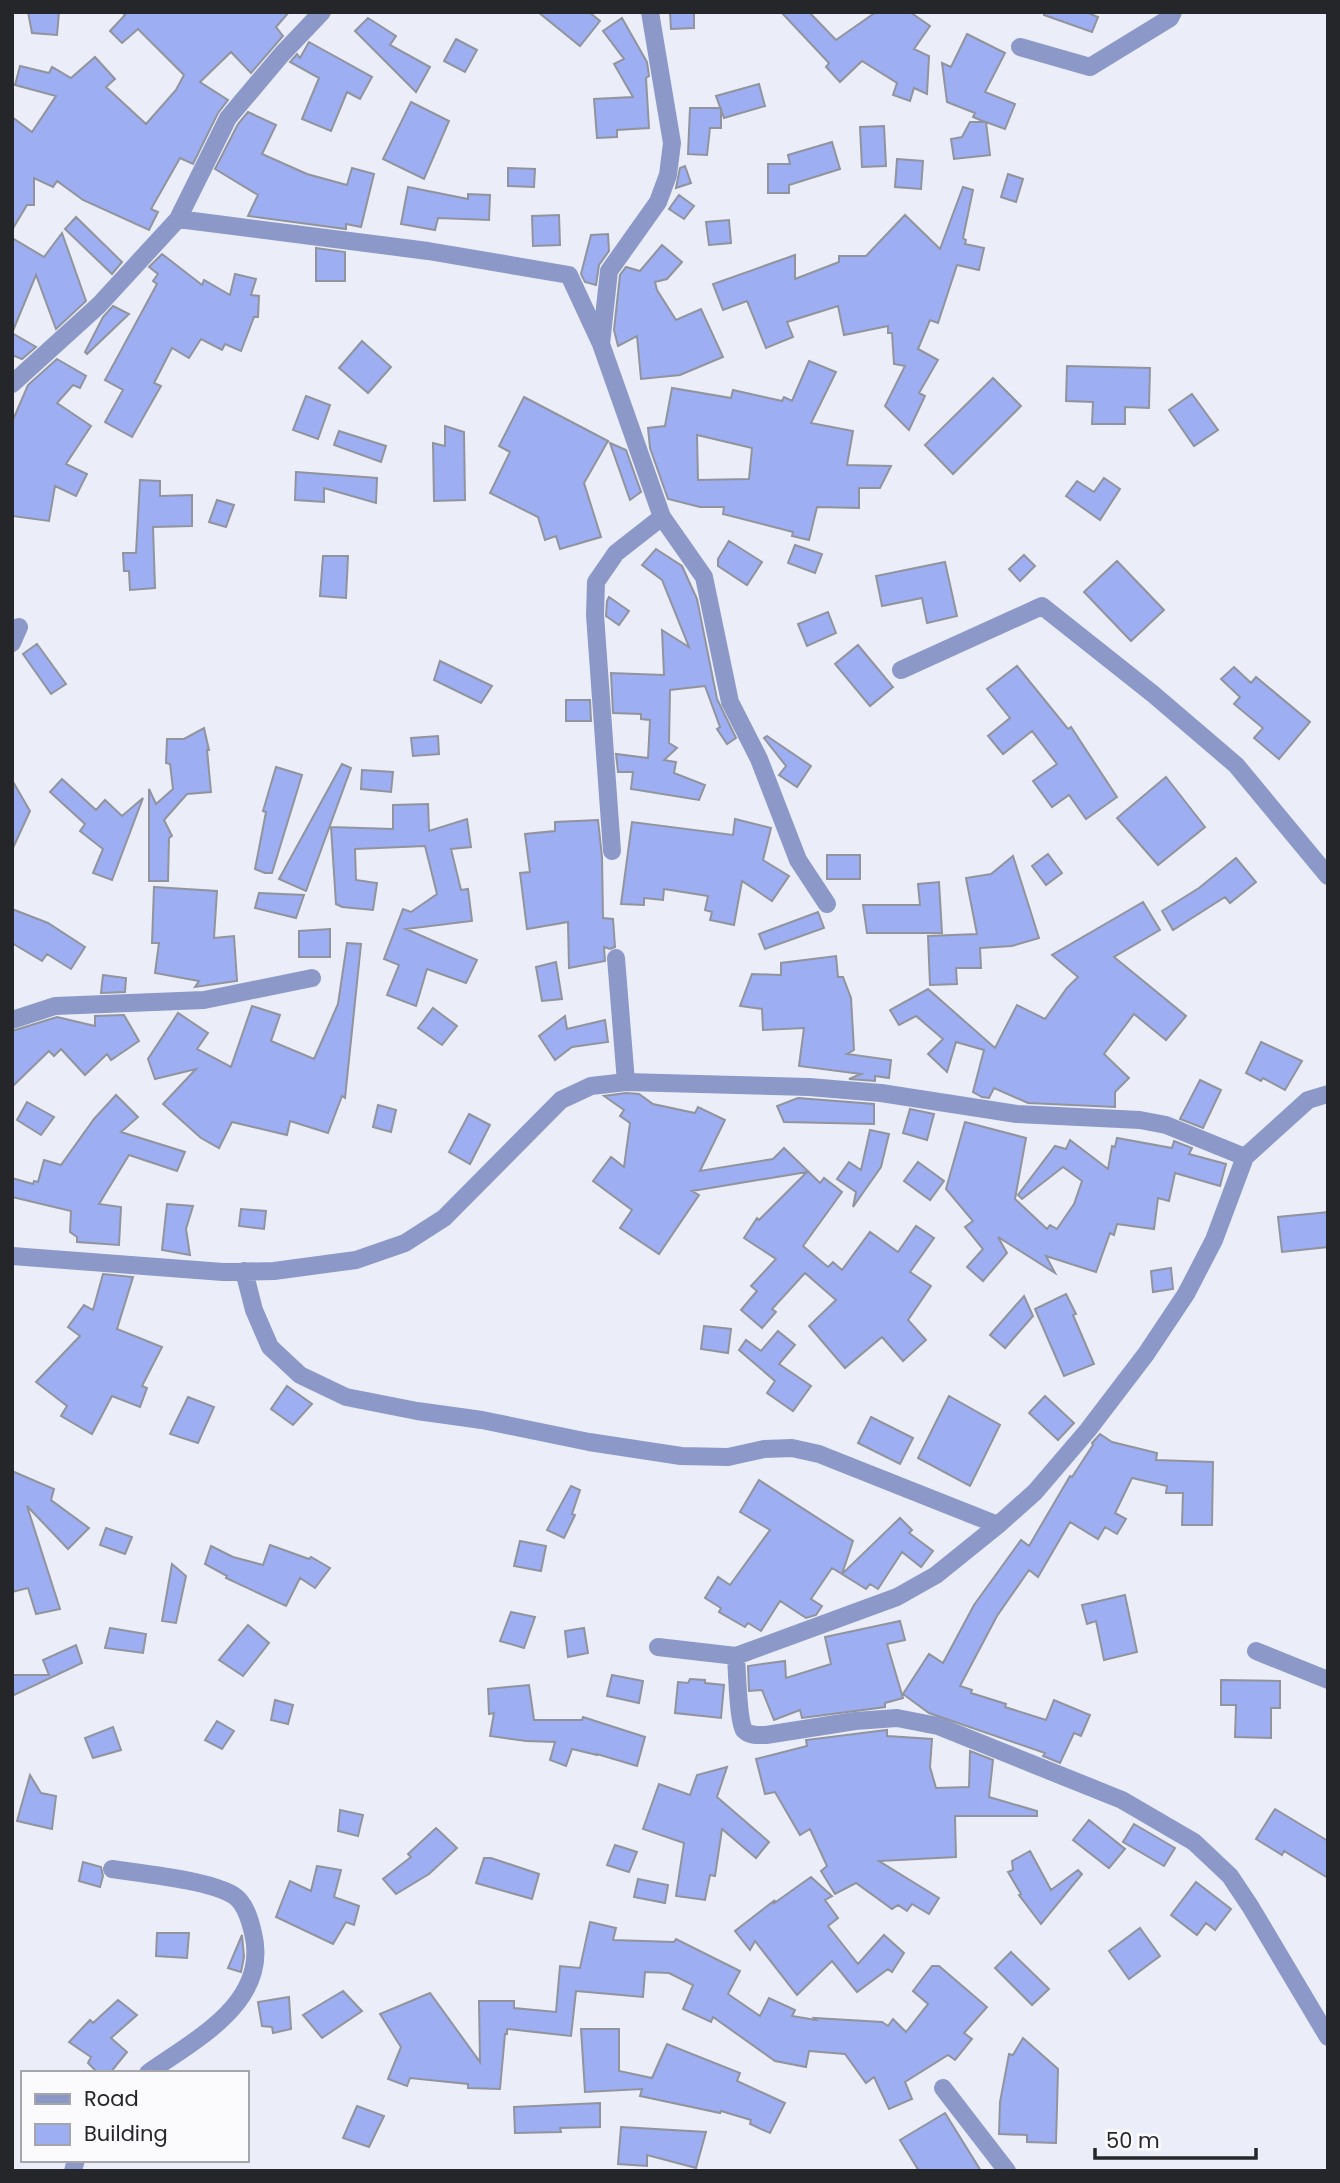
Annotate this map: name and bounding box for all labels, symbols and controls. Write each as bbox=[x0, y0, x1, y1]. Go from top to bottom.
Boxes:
legend bbox=[21, 2071, 248, 2162]
text: Road bbox=[84, 2084, 139, 2113]
scale bar bbox=[1095, 2116, 1256, 2160]
text: Building bbox=[84, 2119, 168, 2148]
text: 50 m bbox=[1106, 2126, 1160, 2155]

